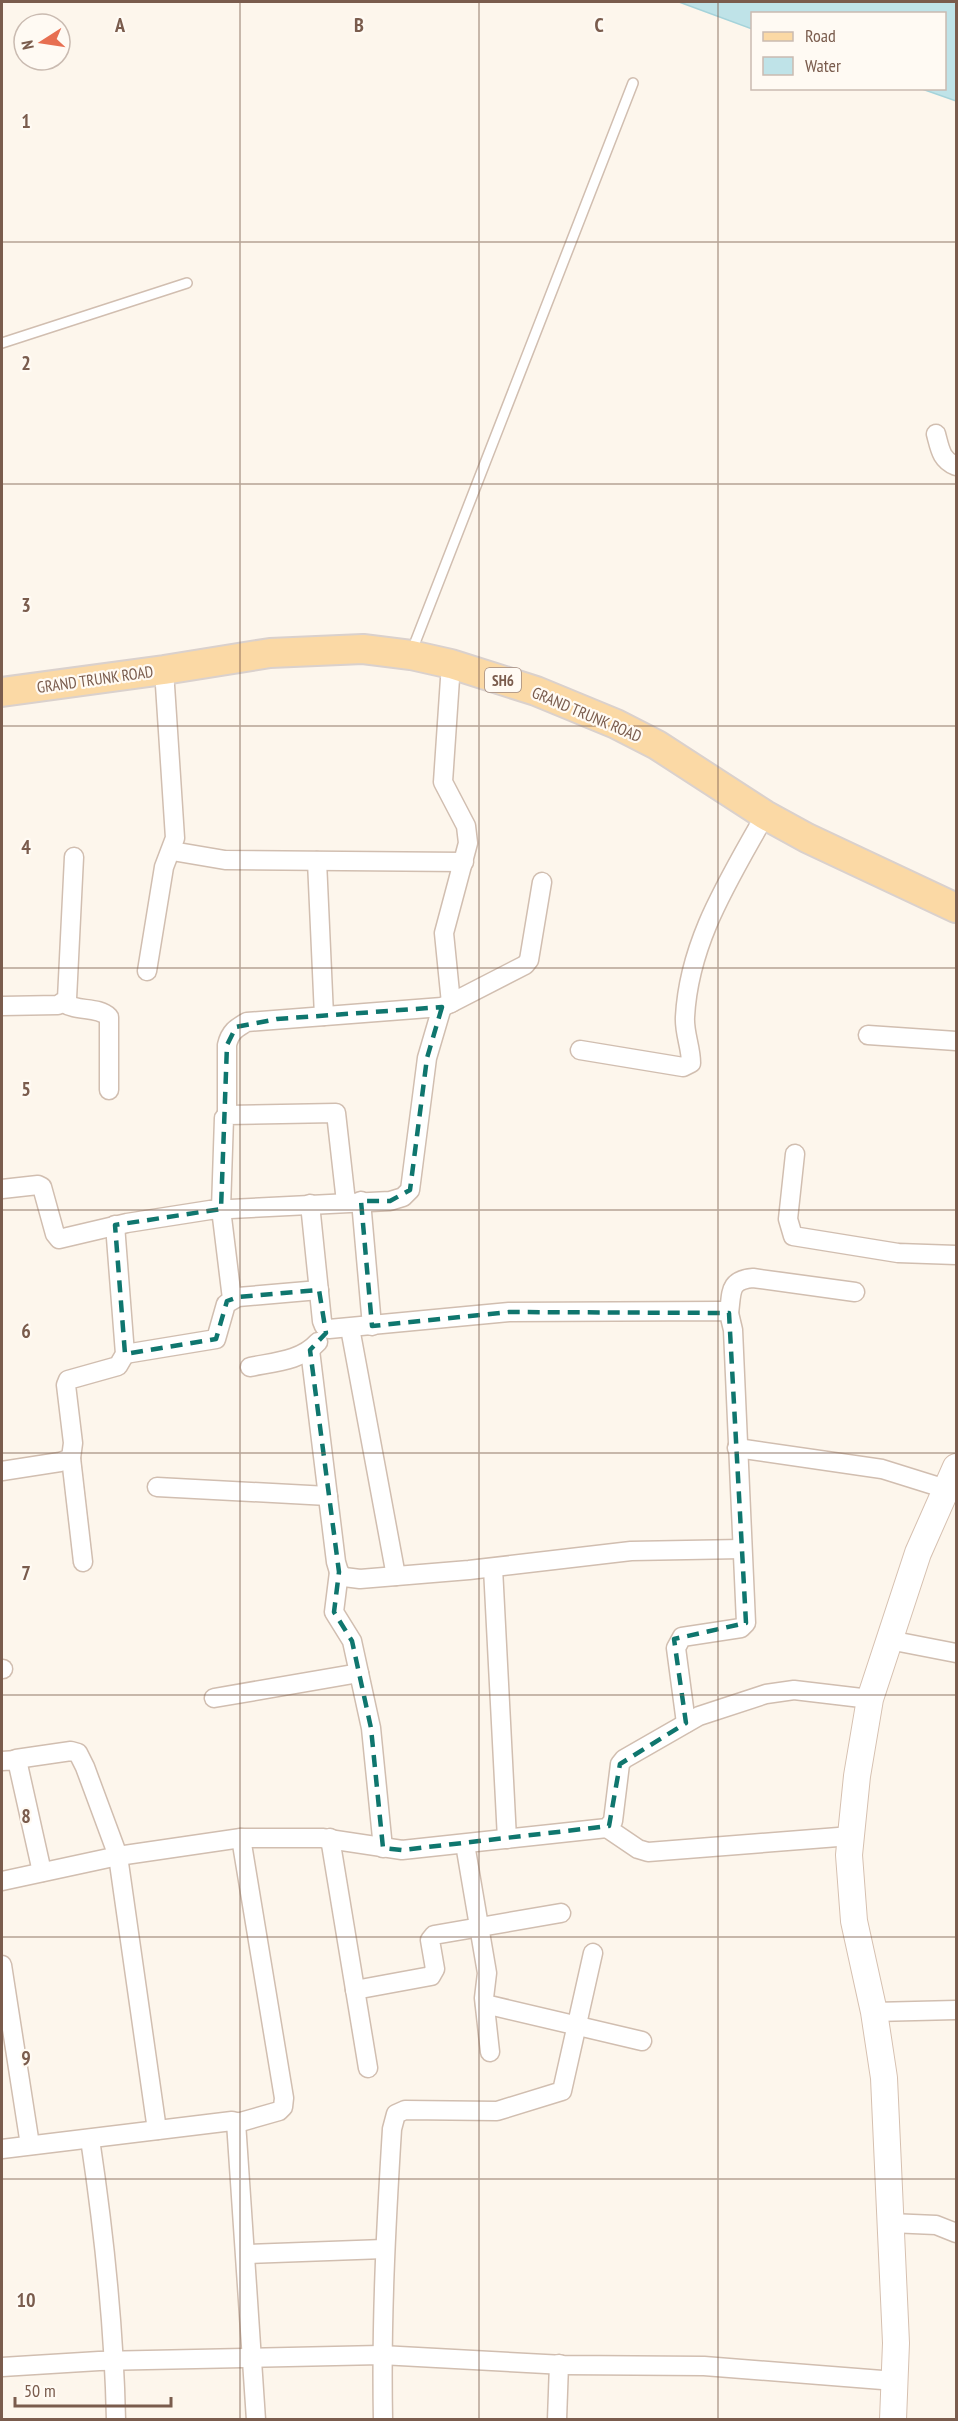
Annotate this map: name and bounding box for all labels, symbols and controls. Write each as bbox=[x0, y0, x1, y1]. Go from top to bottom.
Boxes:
north arrow bbox=[12, 12, 72, 72]
text: A bbox=[114, 12, 126, 38]
text: B bbox=[354, 12, 364, 38]
text: C bbox=[594, 12, 604, 38]
legend bbox=[751, 12, 946, 90]
text: Road bbox=[805, 24, 836, 47]
text: N bbox=[17, 39, 38, 51]
text: Water bbox=[805, 54, 841, 77]
text: 1 bbox=[21, 108, 31, 134]
text: 2 bbox=[21, 350, 31, 376]
text: 3 bbox=[21, 592, 31, 618]
street label: GRAND TRUNK ROAD bbox=[36, 661, 154, 697]
road number: SH6 bbox=[485, 668, 521, 692]
street label: GRAND TRUNK ROAD bbox=[529, 682, 645, 746]
text: 4 bbox=[21, 834, 31, 860]
text: 5 bbox=[21, 1076, 31, 1102]
text: 6 bbox=[21, 1318, 31, 1344]
text: 7 bbox=[21, 1560, 31, 1586]
text: 8 bbox=[21, 1803, 31, 1829]
text: 9 bbox=[21, 2045, 31, 2071]
text: 10 bbox=[16, 2287, 36, 2313]
scale bar bbox=[15, 2370, 171, 2408]
text: 50 m bbox=[24, 2379, 56, 2402]

